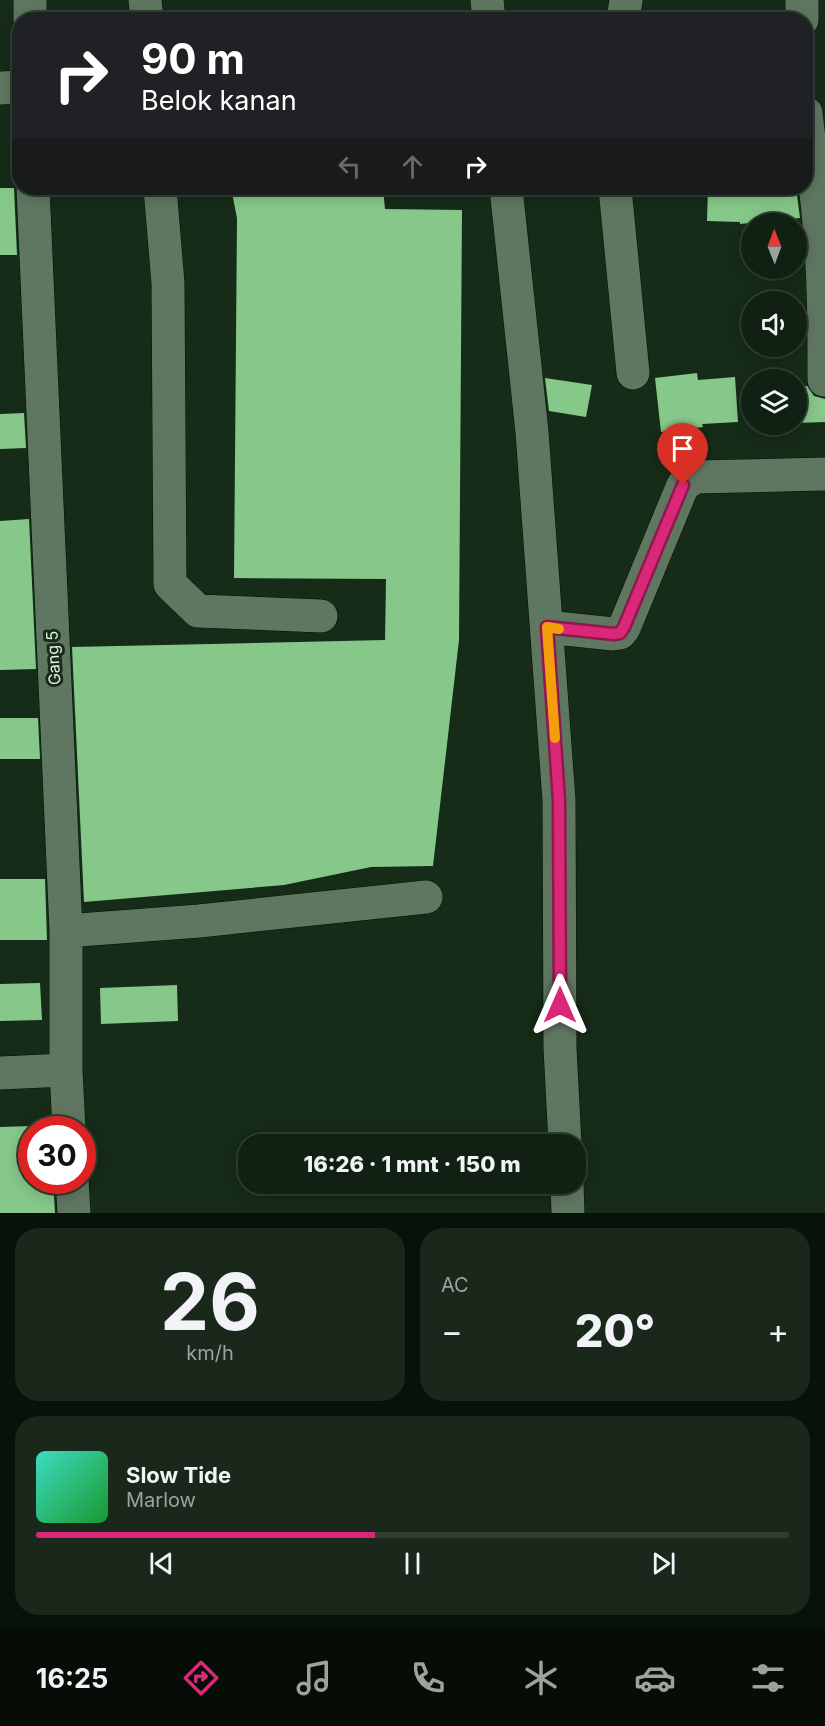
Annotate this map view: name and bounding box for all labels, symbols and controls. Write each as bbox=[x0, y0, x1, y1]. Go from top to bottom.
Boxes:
text: 90 m bbox=[141, 33, 245, 84]
icon: right bbox=[42, 36, 120, 114]
text: Belok kanan bbox=[141, 84, 297, 117]
icon: left bbox=[333, 150, 366, 183]
icon: ahead bbox=[396, 150, 429, 183]
icon: right bbox=[459, 150, 492, 183]
north arrow bbox=[741, 213, 807, 279]
map controls bbox=[741, 213, 807, 435]
button: sound bbox=[741, 291, 807, 357]
button: layers bbox=[741, 369, 807, 435]
pin bbox=[657, 423, 708, 485]
icon: arrive bbox=[666, 432, 699, 465]
street label: Gang 5 bbox=[42, 630, 64, 686]
position arrow bbox=[528, 973, 592, 1037]
speed limit sign: 30 bbox=[18, 1116, 96, 1194]
text: 16:26 · 1 mnt · 150 m bbox=[303, 1151, 521, 1177]
text: 26 bbox=[160, 1254, 260, 1349]
text: AC bbox=[441, 1273, 469, 1297]
text: 20° bbox=[575, 1303, 655, 1358]
text: − bbox=[441, 1311, 463, 1351]
text: + bbox=[767, 1311, 789, 1351]
text: km/h bbox=[186, 1341, 234, 1365]
text: Slow Tide bbox=[126, 1462, 231, 1488]
text: Marlow bbox=[126, 1488, 196, 1512]
icon: previous bbox=[145, 1547, 178, 1580]
icon: pause bbox=[396, 1547, 429, 1580]
icon: next bbox=[647, 1547, 680, 1580]
icon: directions bbox=[180, 1657, 222, 1699]
icon: music bbox=[293, 1657, 335, 1699]
icon: phone bbox=[407, 1657, 449, 1699]
icon: climate bbox=[520, 1657, 562, 1699]
icon: car bbox=[634, 1657, 676, 1699]
icon: filters bbox=[747, 1657, 789, 1699]
text: 16:25 bbox=[36, 1662, 108, 1695]

